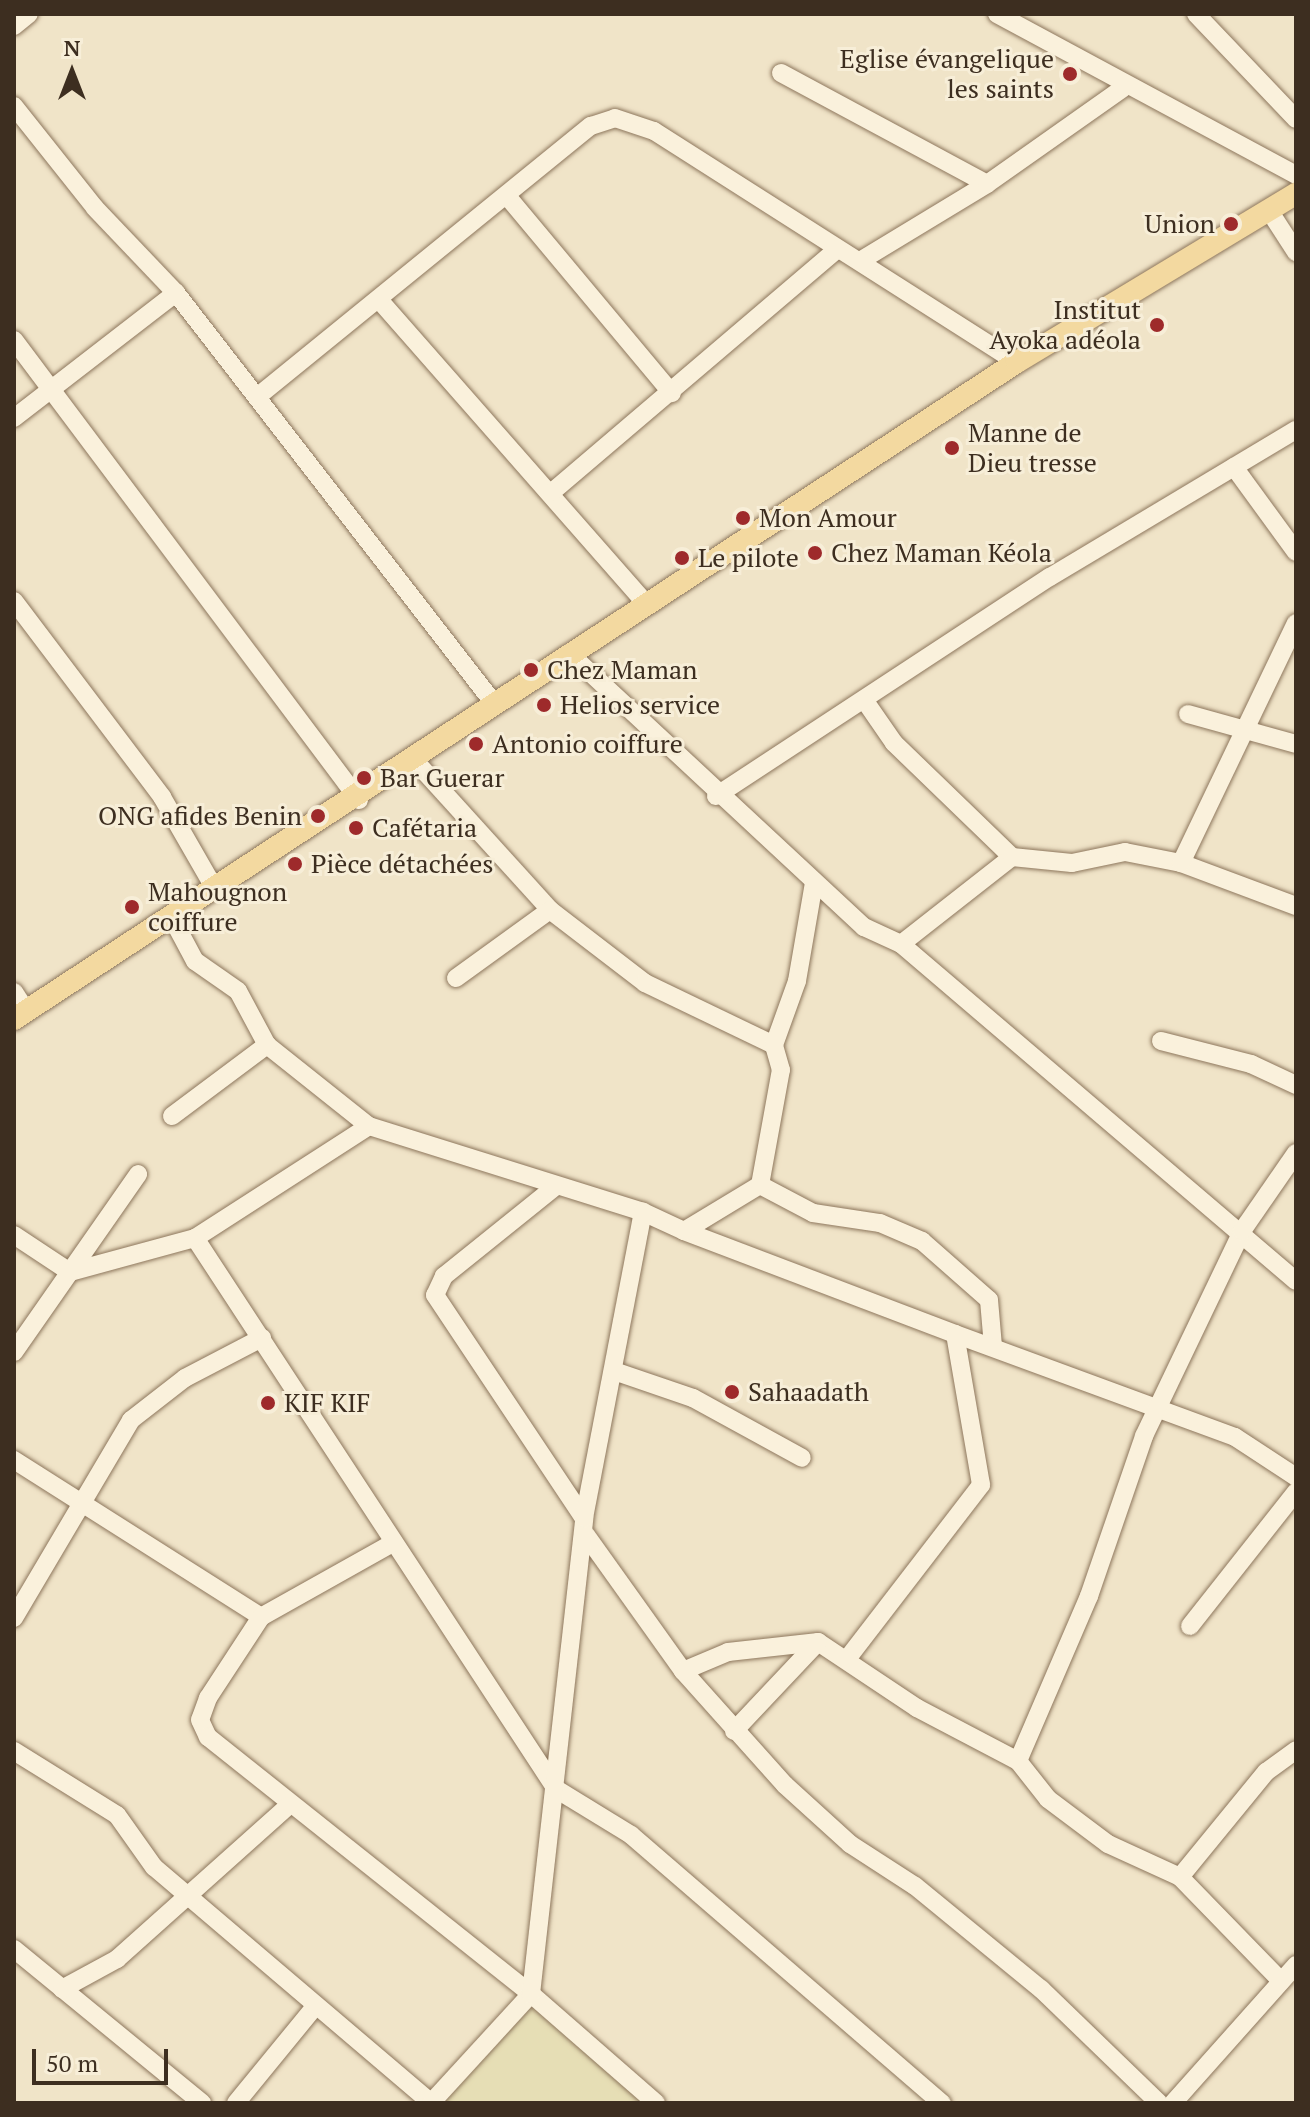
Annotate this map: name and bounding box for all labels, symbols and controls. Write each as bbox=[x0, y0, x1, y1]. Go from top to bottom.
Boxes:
north arrow bbox=[32, 32, 112, 112]
text: N bbox=[64, 33, 80, 62]
place label: Eglise évangelique les saints bbox=[840, 43, 1054, 104]
marker: Eglise évangelique les saints bbox=[1061, 65, 1079, 83]
place label: Union bbox=[1144, 208, 1215, 240]
marker: Union bbox=[1222, 215, 1240, 233]
place label: Institut Ayoka adéola bbox=[989, 294, 1141, 356]
marker: Institut Ayoka adéola bbox=[1148, 316, 1166, 334]
place label: Manne de Dieu tresse bbox=[968, 417, 1097, 478]
marker: Manne de Dieu tresse bbox=[943, 439, 961, 457]
place label: Mon Amour bbox=[759, 502, 897, 534]
marker: Mon Amour bbox=[734, 509, 752, 527]
place label: Chez Maman Kéola bbox=[831, 537, 1052, 569]
place label: Le pilote bbox=[698, 542, 799, 574]
marker: Chez Maman Kéola bbox=[806, 544, 824, 562]
marker: Le pilote bbox=[673, 549, 691, 567]
place label: Chez Maman bbox=[547, 654, 697, 686]
marker: Chez Maman bbox=[522, 661, 540, 679]
place label: Helios service bbox=[560, 689, 720, 721]
marker: Helios service bbox=[535, 696, 553, 714]
place label: Antonio coiffure bbox=[492, 728, 683, 760]
marker: Antonio coiffure bbox=[467, 735, 485, 753]
place label: Bar Guerar bbox=[380, 762, 504, 794]
marker: Bar Guerar bbox=[355, 769, 373, 787]
place label: ONG afides Benin bbox=[98, 800, 302, 832]
marker: ONG afides Benin bbox=[309, 807, 327, 825]
place label: Cafétaria bbox=[372, 812, 477, 844]
marker: Cafétaria bbox=[347, 819, 365, 837]
place label: Pièce détachées bbox=[311, 848, 494, 880]
marker: Pièce détachées bbox=[286, 855, 304, 873]
place label: Mahougnon coiffure bbox=[148, 876, 287, 938]
marker: Mahougnon coiffure bbox=[123, 898, 141, 916]
place label: Sahaadath bbox=[748, 1376, 869, 1408]
marker: Sahaadath bbox=[723, 1383, 741, 1401]
place label: KIF KIF bbox=[284, 1387, 371, 1419]
marker: KIF KIF bbox=[259, 1394, 277, 1412]
scale bar bbox=[36, 2033, 172, 2083]
text: 50 m bbox=[46, 2047, 98, 2079]

